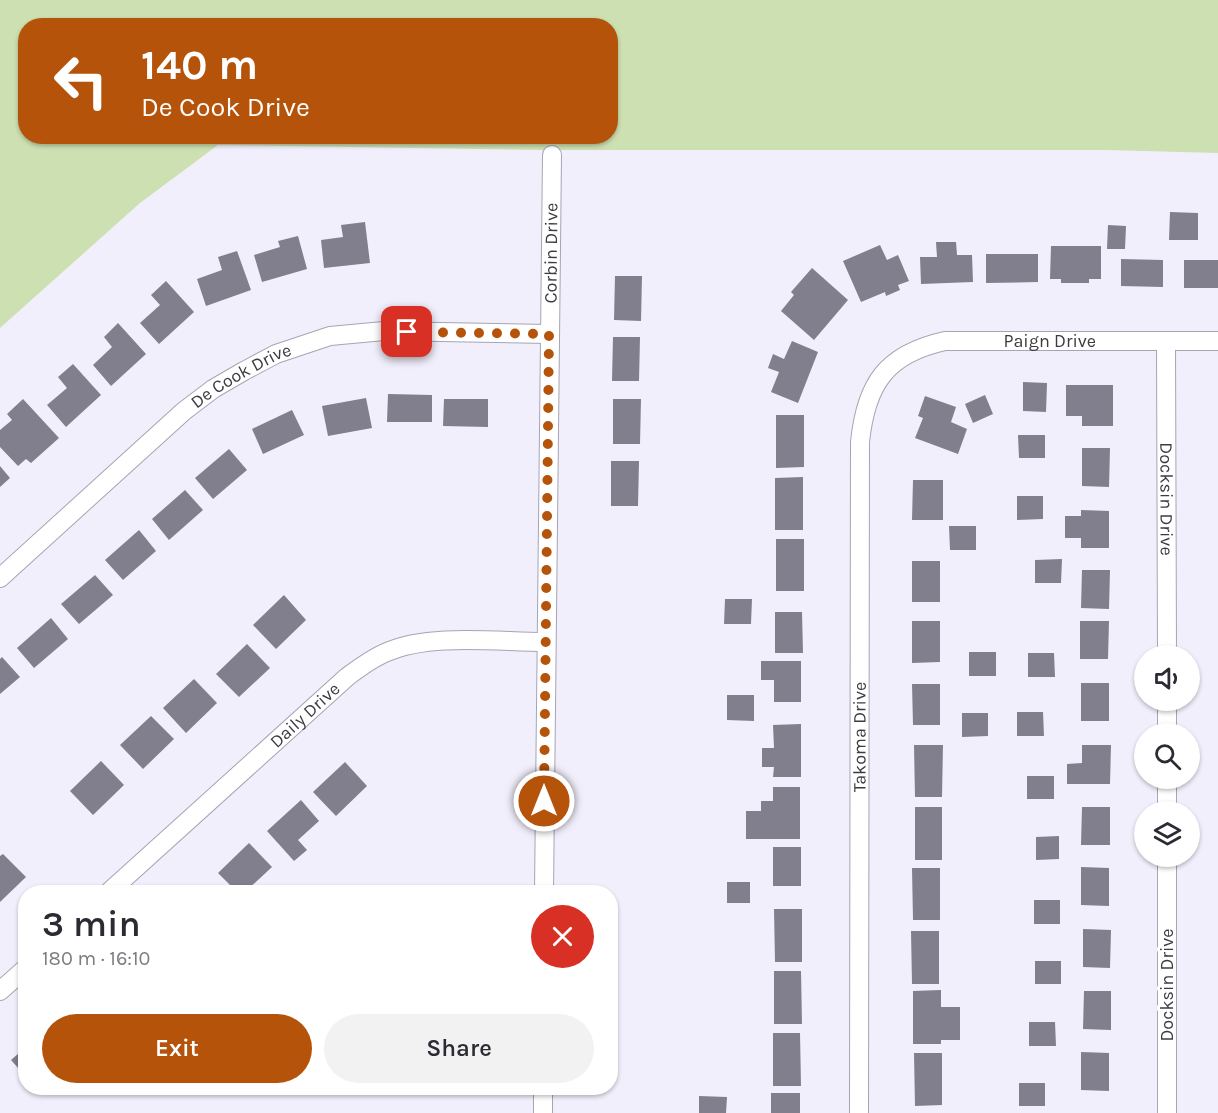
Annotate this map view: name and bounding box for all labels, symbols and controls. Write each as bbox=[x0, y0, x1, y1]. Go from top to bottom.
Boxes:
text: 140 m bbox=[141, 40, 258, 90]
icon: left bbox=[42, 42, 120, 120]
text: De Cook Drive bbox=[141, 91, 310, 123]
street label: Corbin Drive bbox=[539, 203, 562, 303]
pin bbox=[381, 306, 432, 357]
icon: arrive bbox=[390, 315, 423, 348]
street label: Paign Drive bbox=[1003, 330, 1096, 352]
street label: De Cook Drive bbox=[186, 339, 294, 413]
street label: Docksin Drive bbox=[1155, 442, 1178, 556]
map controls bbox=[1134, 645, 1200, 867]
button: sound bbox=[1134, 645, 1200, 711]
street label: Daily Drive bbox=[265, 678, 345, 752]
street label: Takoma Drive bbox=[848, 682, 871, 792]
button: search bbox=[1134, 723, 1200, 789]
position arrow bbox=[512, 769, 576, 833]
button: layers bbox=[1134, 801, 1200, 867]
text: 3 min bbox=[42, 903, 141, 945]
button: close bbox=[531, 905, 594, 968]
street label: Docksin Drive bbox=[1156, 928, 1178, 1042]
text: 180 m · 16:10 bbox=[42, 947, 150, 970]
button: Exit bbox=[42, 1014, 312, 1083]
button: Share bbox=[324, 1014, 594, 1083]

